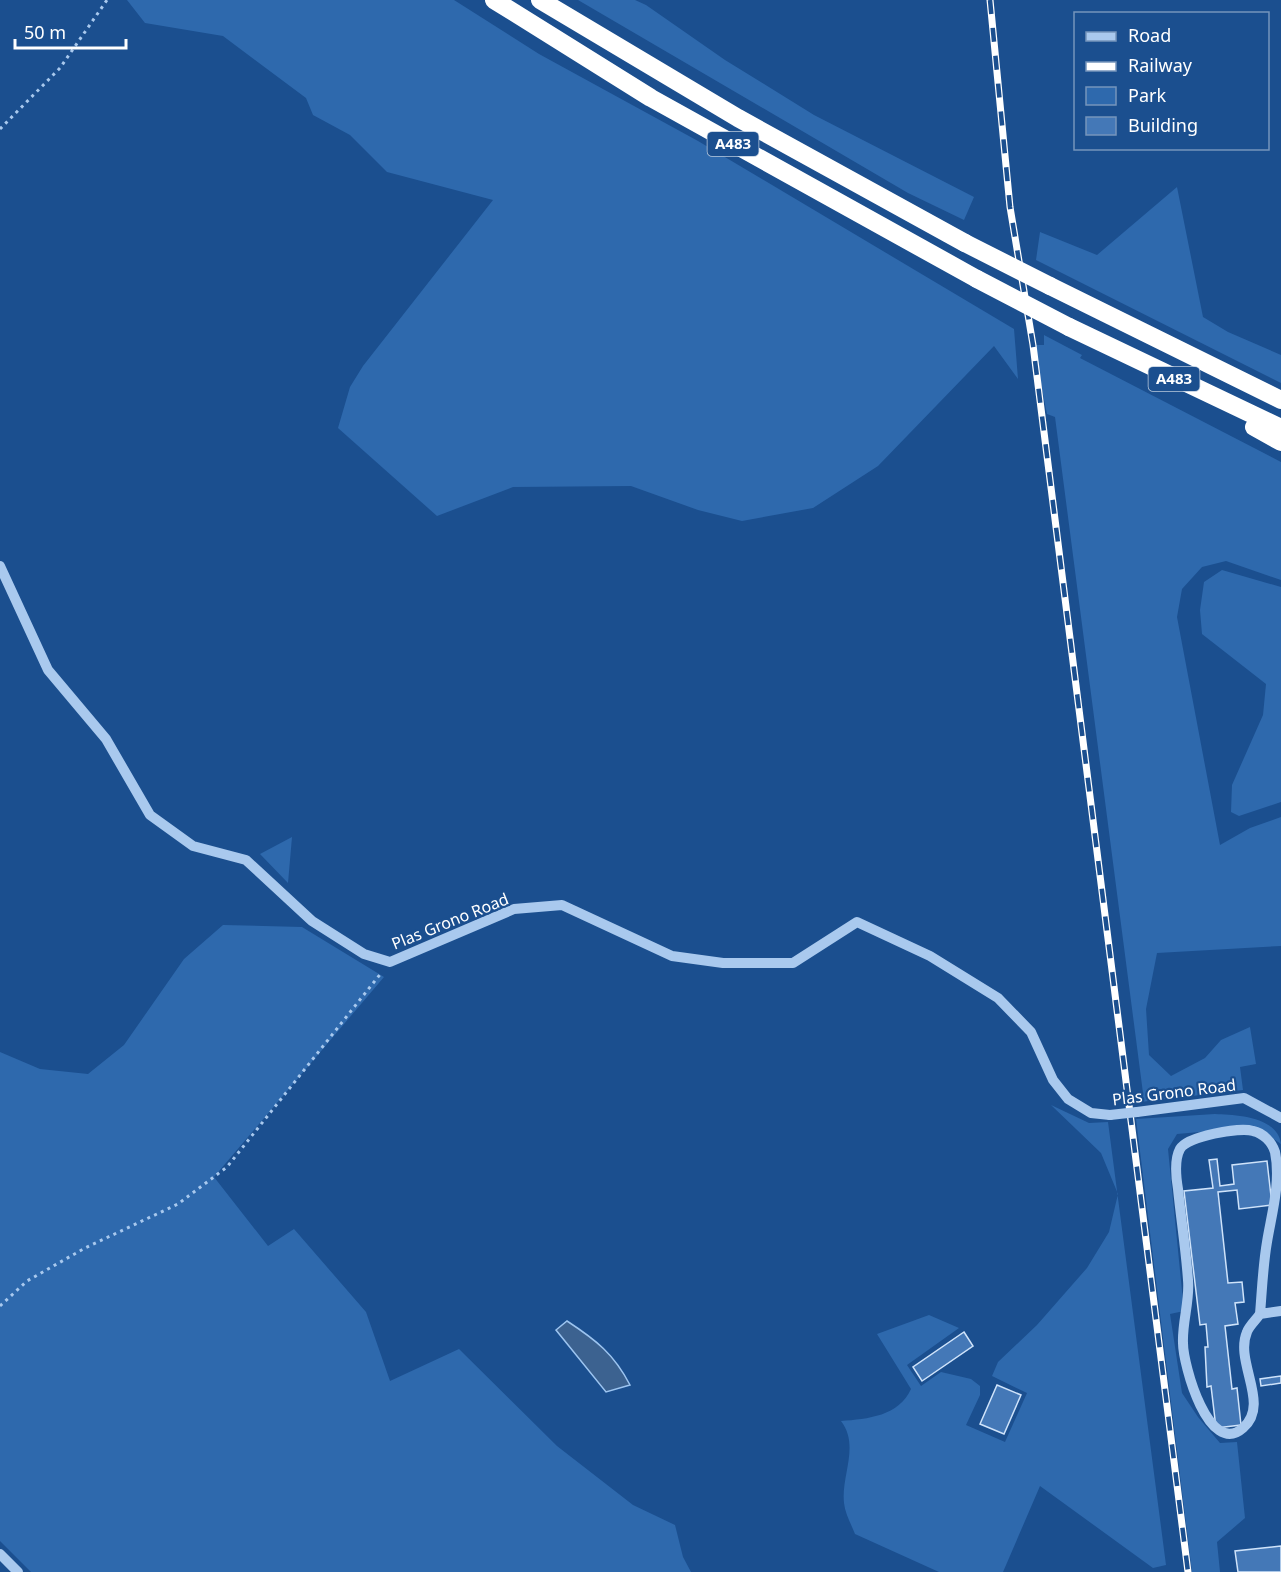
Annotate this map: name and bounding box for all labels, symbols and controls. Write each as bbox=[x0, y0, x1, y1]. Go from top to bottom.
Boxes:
scale bar bbox=[15, 12, 126, 50]
legend bbox=[1074, 12, 1269, 150]
text: 50 m bbox=[24, 20, 66, 44]
text: Road bbox=[1128, 23, 1171, 47]
text: Railway bbox=[1128, 53, 1193, 77]
text: Park bbox=[1128, 83, 1166, 107]
text: Building bbox=[1128, 113, 1198, 137]
road number: A483 bbox=[708, 132, 758, 156]
road number: A483 bbox=[1148, 367, 1200, 391]
street label: Plas Grono Road bbox=[388, 887, 512, 955]
street label: Plas Grono Road bbox=[1111, 1074, 1237, 1110]

